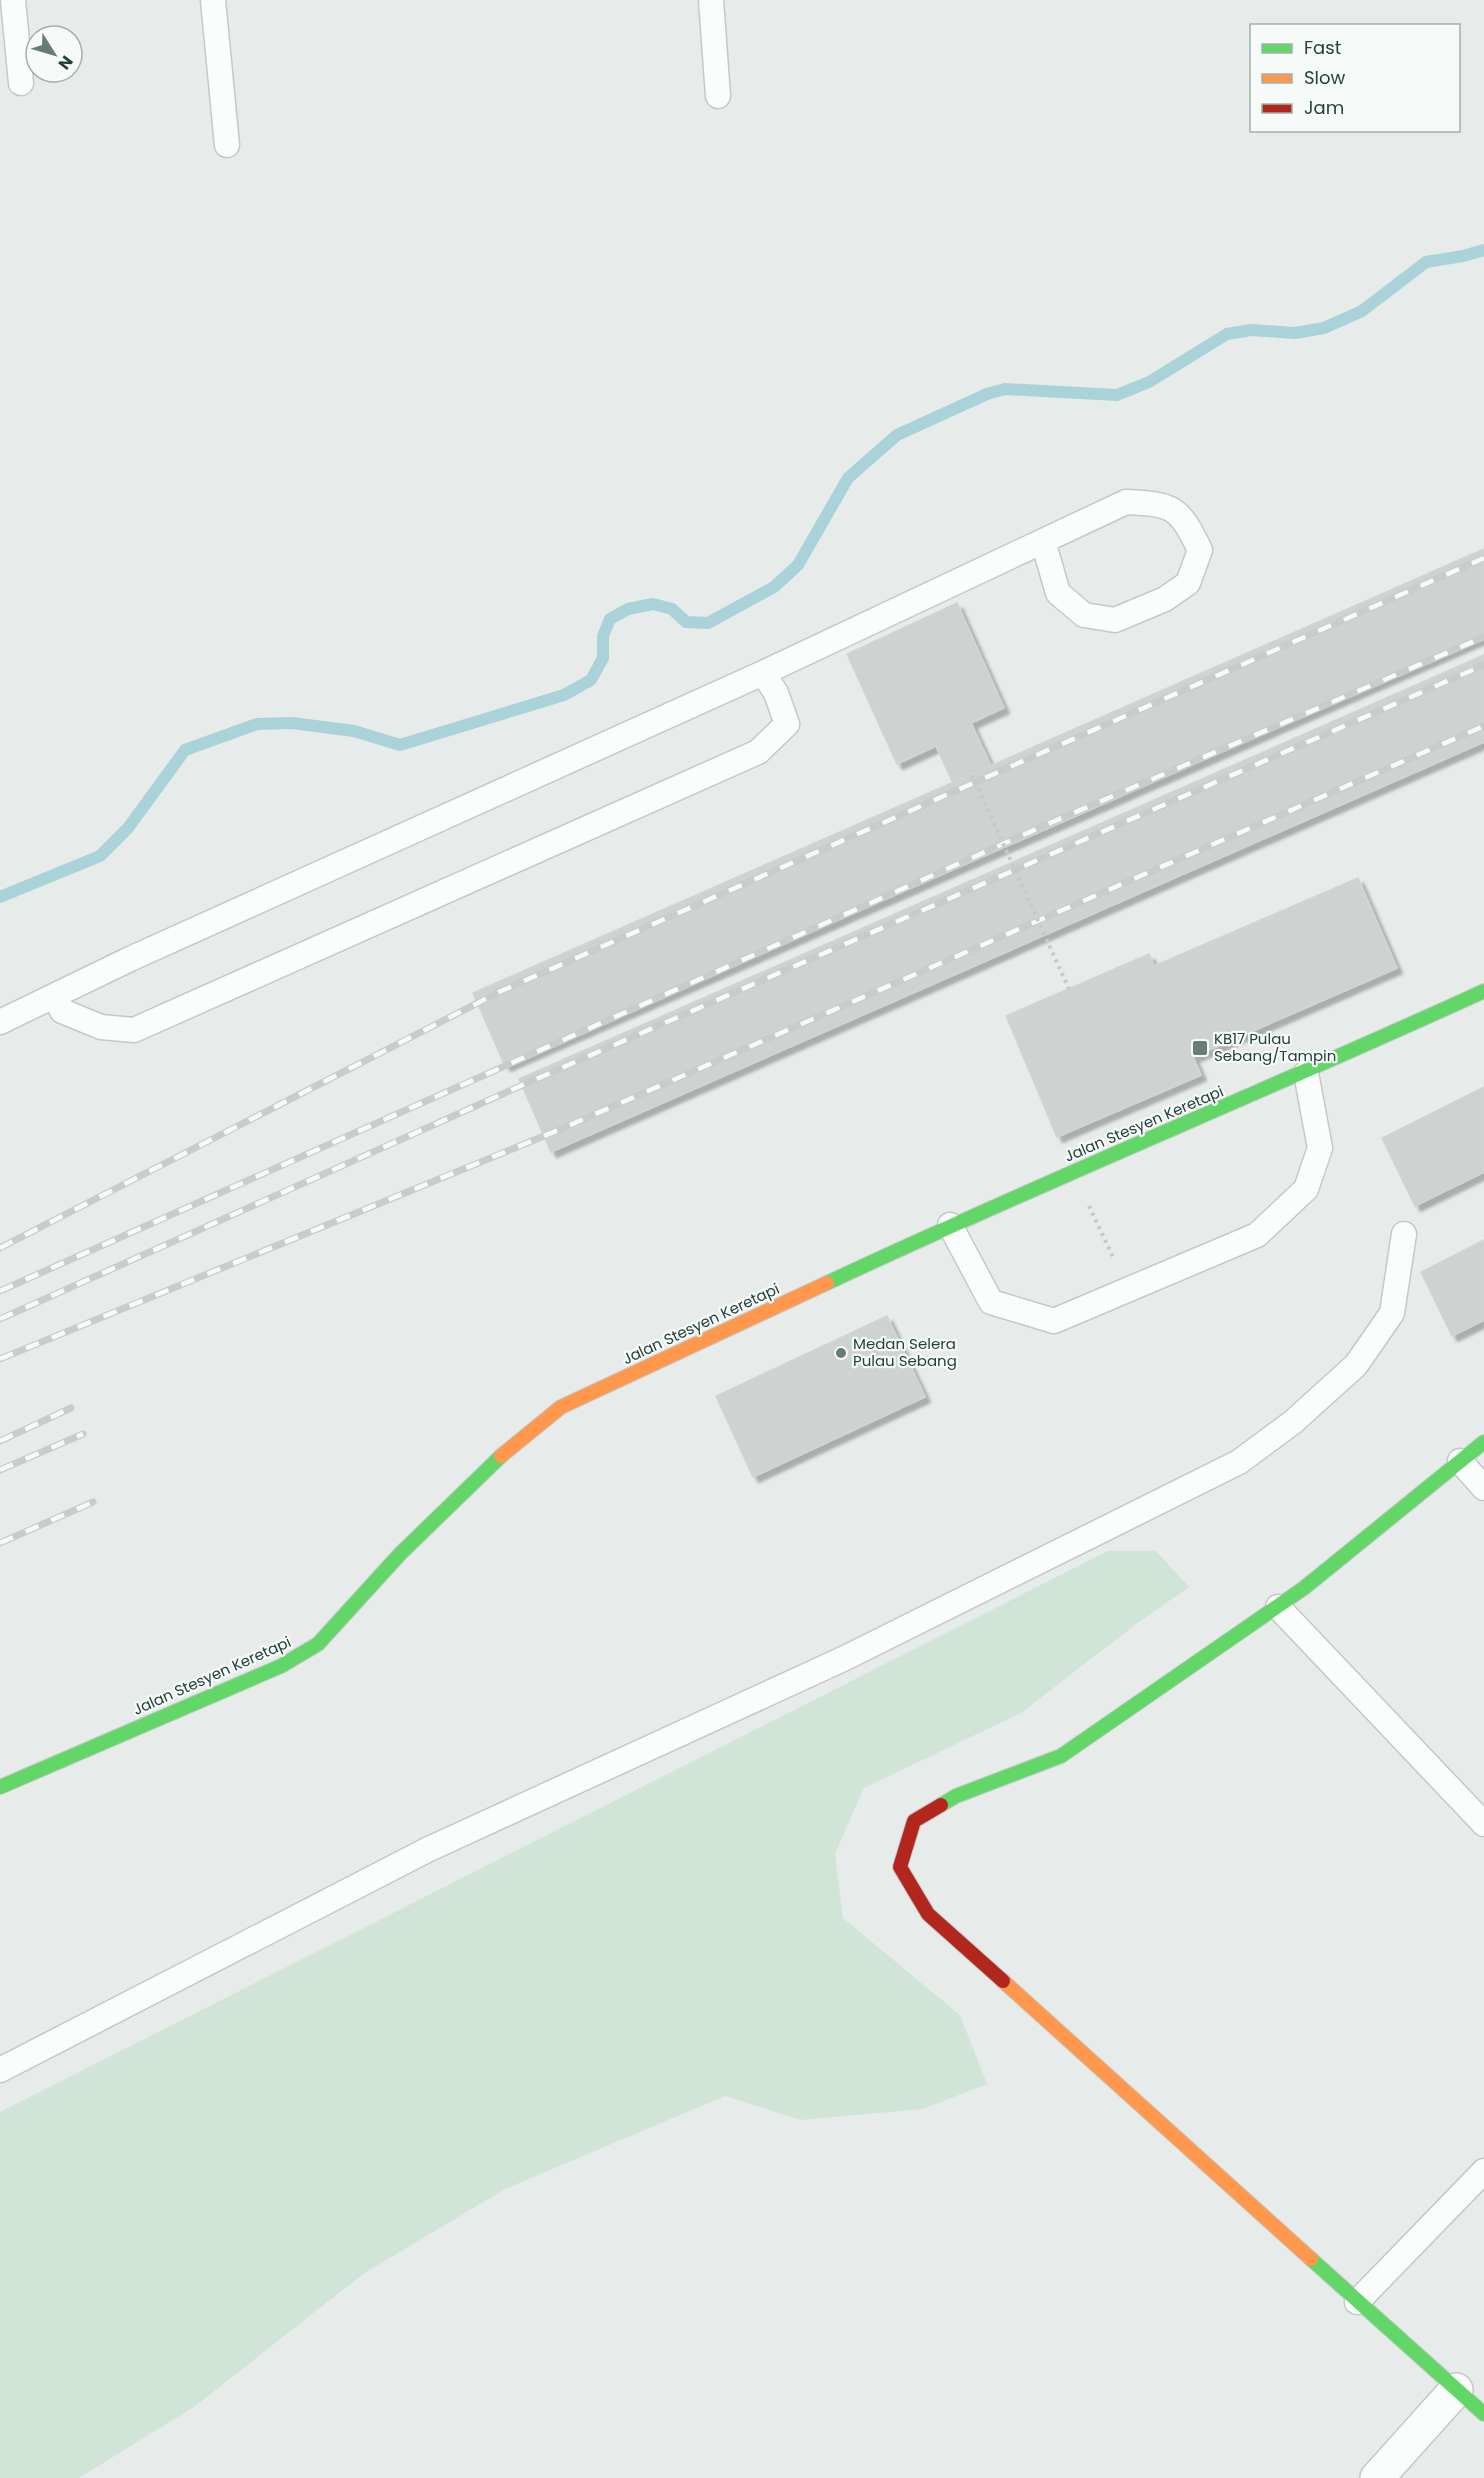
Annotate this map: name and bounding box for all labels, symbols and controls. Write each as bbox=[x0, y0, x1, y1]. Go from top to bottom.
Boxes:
north arrow bbox=[24, 24, 84, 84]
legend bbox=[1250, 24, 1460, 132]
text: Fast bbox=[1304, 35, 1341, 60]
text: N bbox=[53, 51, 78, 74]
text: Slow bbox=[1304, 65, 1346, 90]
text: Jam bbox=[1304, 95, 1344, 120]
place label: KB17 Pulau Sebang/Tampin bbox=[1214, 1028, 1336, 1066]
marker: KB17 Pulau Sebang/Tampin bbox=[1191, 1039, 1209, 1057]
street label: Jalan Stesyen Keretapi bbox=[1061, 1080, 1227, 1167]
street label: Jalan Stesyen Keretapi bbox=[619, 1278, 783, 1369]
place label: Medan Selera Pulau Sebang bbox=[853, 1333, 957, 1371]
marker: Medan Selera Pulau Sebang bbox=[834, 1346, 848, 1360]
street label: Jalan Stesyen Keretapi bbox=[129, 1631, 294, 1720]

